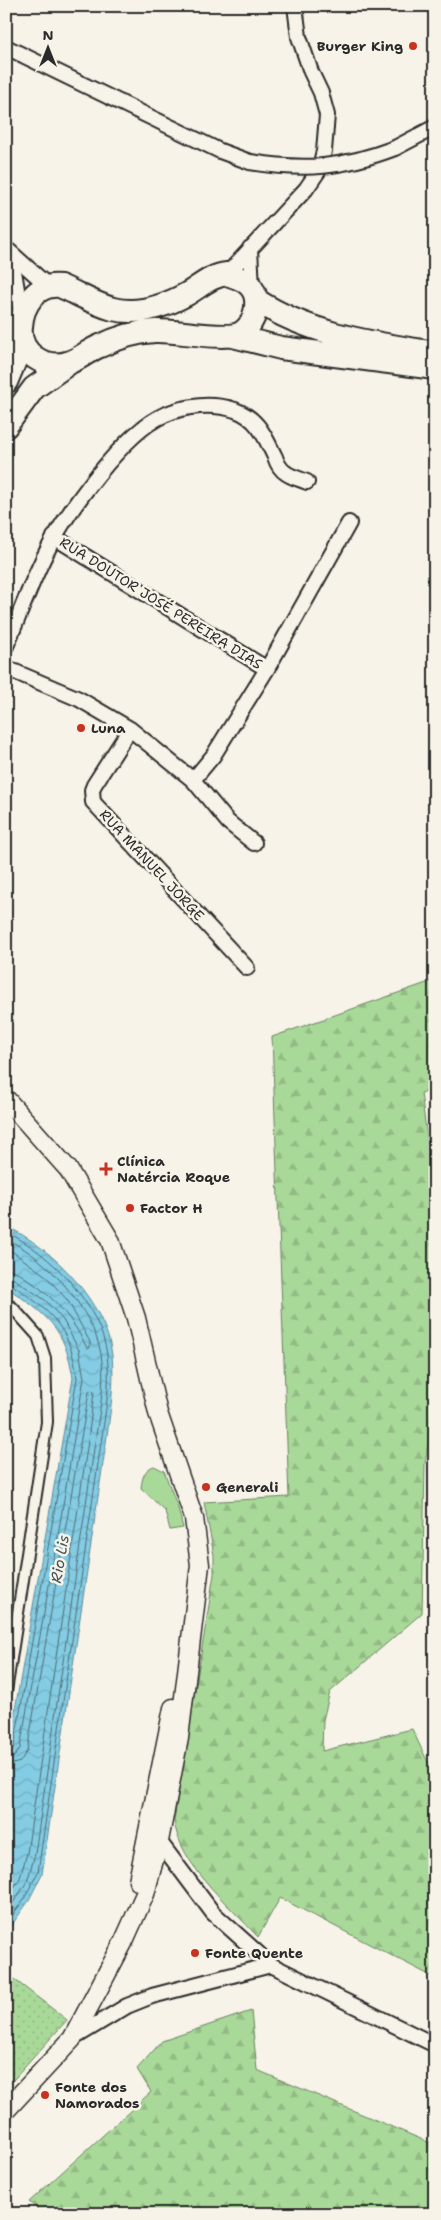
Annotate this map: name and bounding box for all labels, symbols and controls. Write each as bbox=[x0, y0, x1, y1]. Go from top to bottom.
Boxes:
north arrow bbox=[22, 22, 72, 72]
text: N bbox=[42, 26, 54, 44]
place label: Burger King bbox=[317, 37, 403, 55]
marker: Burger King bbox=[407, 40, 419, 52]
street label: RUA DOUTOR JOSÉ PEREIRA DIAS bbox=[56, 533, 266, 673]
place label: Luna bbox=[91, 719, 126, 737]
marker: Luna bbox=[75, 722, 87, 734]
street label: RUA MANUEL JORGE bbox=[96, 806, 208, 925]
place label: Clínica Natércia Roque bbox=[117, 1152, 230, 1186]
marker: Clínica Natércia Roque bbox=[99, 1162, 113, 1176]
place label: Factor H bbox=[140, 1199, 203, 1217]
marker: Factor H bbox=[124, 1202, 136, 1214]
place label: Generali bbox=[216, 1478, 278, 1496]
marker: Generali bbox=[200, 1481, 212, 1493]
water label: Rio Lis bbox=[46, 1533, 74, 1585]
place label: Fonte Quente bbox=[205, 1944, 303, 1962]
marker: Fonte Quente bbox=[189, 1947, 201, 1959]
place label: Fonte dos Namorados bbox=[55, 2078, 140, 2112]
marker: Fonte dos Namorados bbox=[39, 2089, 51, 2101]

